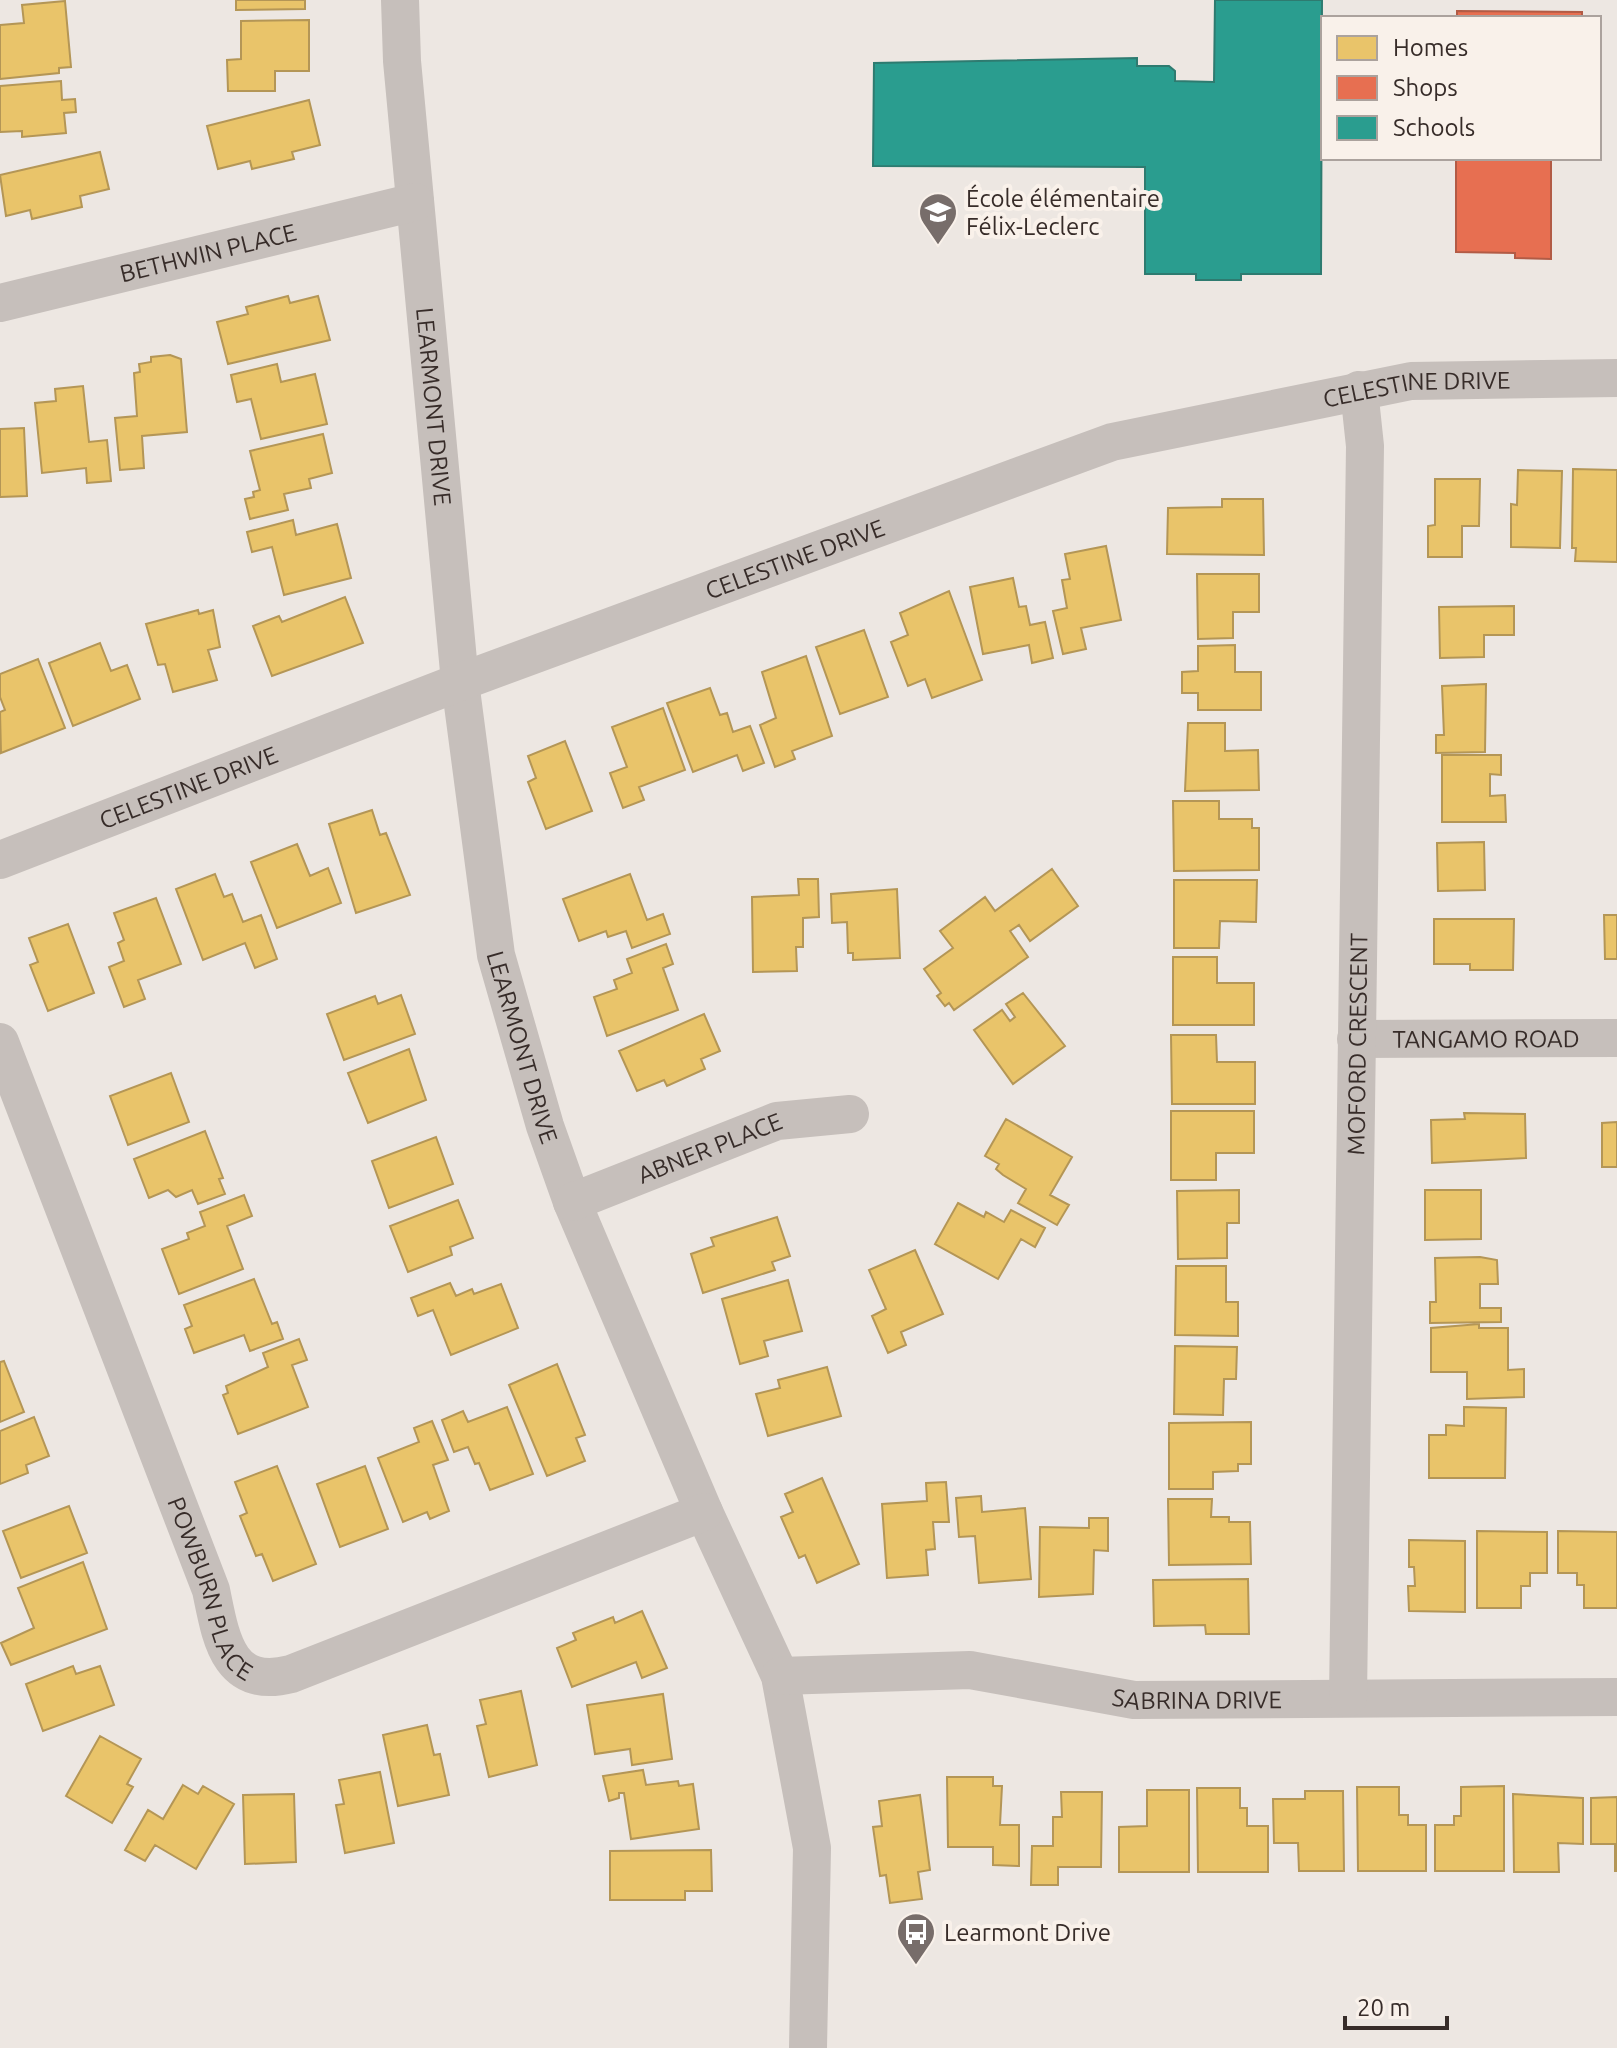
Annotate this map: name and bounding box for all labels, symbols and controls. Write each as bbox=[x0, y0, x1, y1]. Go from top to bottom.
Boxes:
legend bbox=[1321, 16, 1601, 160]
text: Homes bbox=[1393, 34, 1468, 61]
text: Shops bbox=[1393, 74, 1458, 101]
text: Schools bbox=[1393, 114, 1475, 141]
place label: École élémentaire Félix-Leclerc bbox=[966, 184, 1160, 240]
school or university icon: École élémentaire Félix-Leclerc bbox=[917, 191, 959, 246]
street label: BETHWIN PLACE bbox=[117, 218, 299, 287]
street label: LEARMONT DRIVE bbox=[412, 306, 457, 507]
street label: CELESTINE DRIVE bbox=[1321, 366, 1510, 412]
street label: CELESTINE DRIVE bbox=[702, 513, 888, 604]
street label: CELESTINE DRIVE bbox=[95, 740, 281, 834]
street label: MOFORD CRESCENT bbox=[1342, 933, 1372, 1156]
street label: LEARMONT DRIVE bbox=[482, 948, 564, 1147]
street label: TANGAMO ROAD bbox=[1392, 1025, 1580, 1052]
street label: ABNER PLACE bbox=[634, 1107, 786, 1188]
street label: POWBURN PLACE bbox=[163, 1493, 258, 1686]
street label: SABRINA DRIVE bbox=[1110, 1683, 1282, 1715]
bus stop icon: Learmont Drive bbox=[895, 1911, 937, 1966]
place label: Learmont Drive bbox=[944, 1919, 1111, 1946]
scale bar bbox=[1345, 1980, 1447, 2030]
text: 20 m bbox=[1357, 1994, 1410, 2021]

